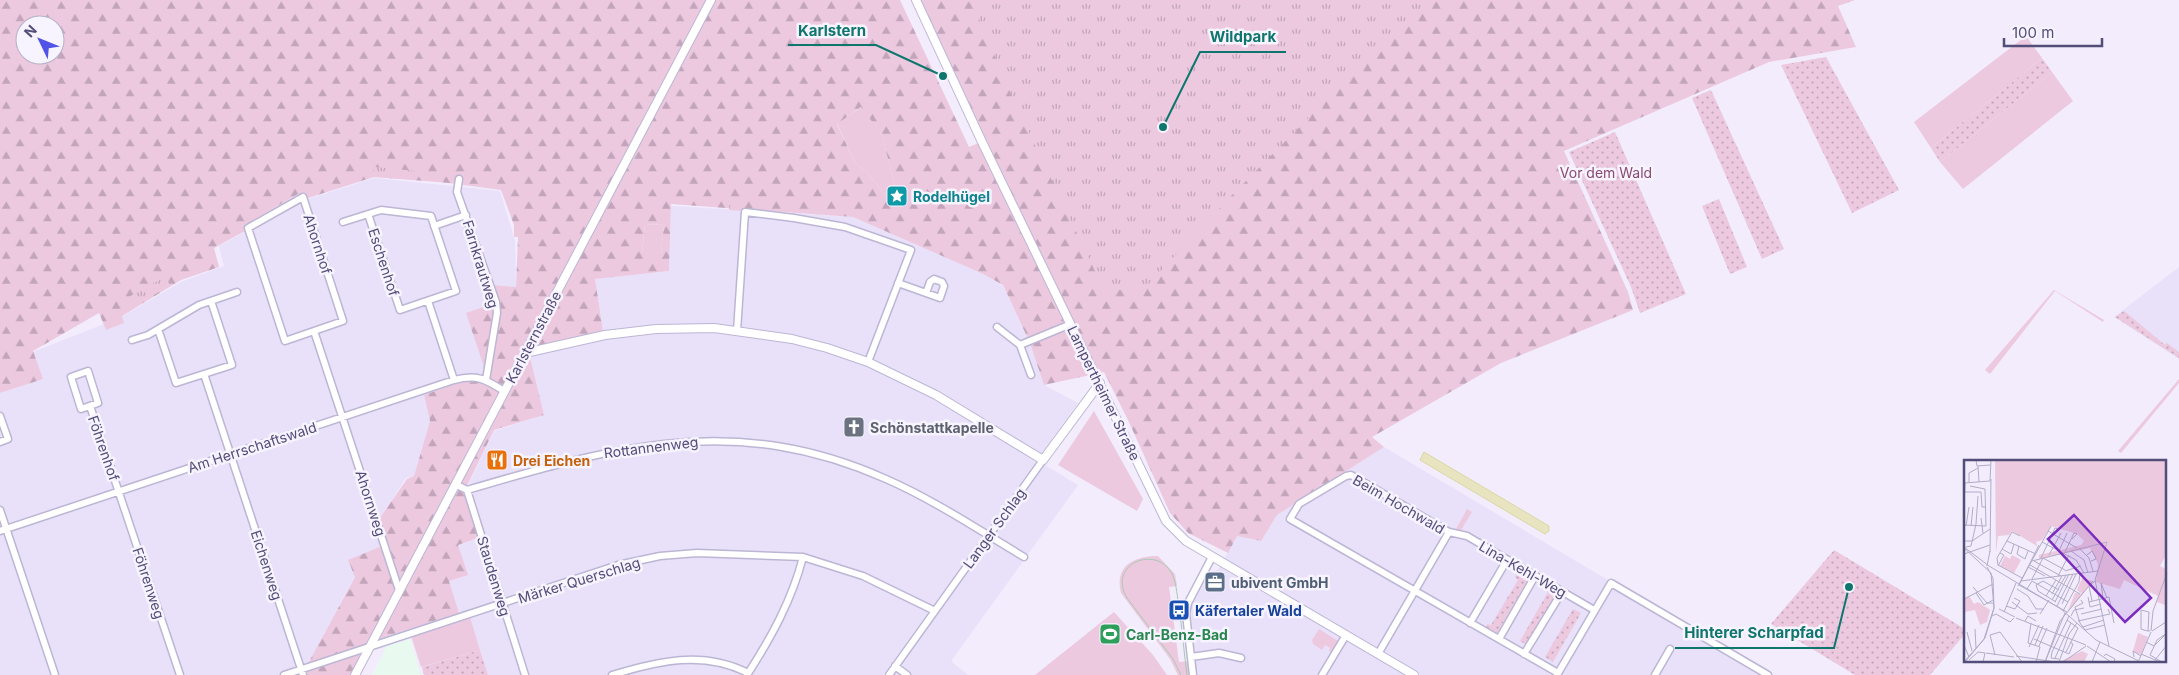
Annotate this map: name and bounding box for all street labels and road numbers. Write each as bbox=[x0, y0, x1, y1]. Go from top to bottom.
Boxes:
street label: Ahornhof bbox=[300, 212, 336, 276]
street label: Farnkrautweg bbox=[460, 218, 502, 310]
street label: Eschenhof bbox=[365, 226, 403, 298]
street label: Karlsternstraße bbox=[502, 288, 564, 386]
street label: Lampertheimer Straße bbox=[1064, 323, 1144, 463]
street label: Föhrenhof bbox=[85, 413, 123, 483]
street label: Am Herrschaftswald bbox=[185, 418, 319, 476]
street label: Rottannenweg bbox=[603, 433, 699, 461]
street label: Ahornweg bbox=[352, 468, 390, 538]
street label: Beim Hochwald bbox=[1350, 471, 1448, 537]
street label: Langer Schlag bbox=[959, 485, 1029, 571]
street label: Eichenweg bbox=[248, 528, 286, 602]
street label: Staudenweg bbox=[474, 534, 514, 618]
street label: Lina-Kehl-Weg bbox=[1476, 537, 1570, 601]
street label: Föhrenweg bbox=[130, 545, 168, 621]
street label: Märker Querschlag bbox=[516, 553, 642, 607]

